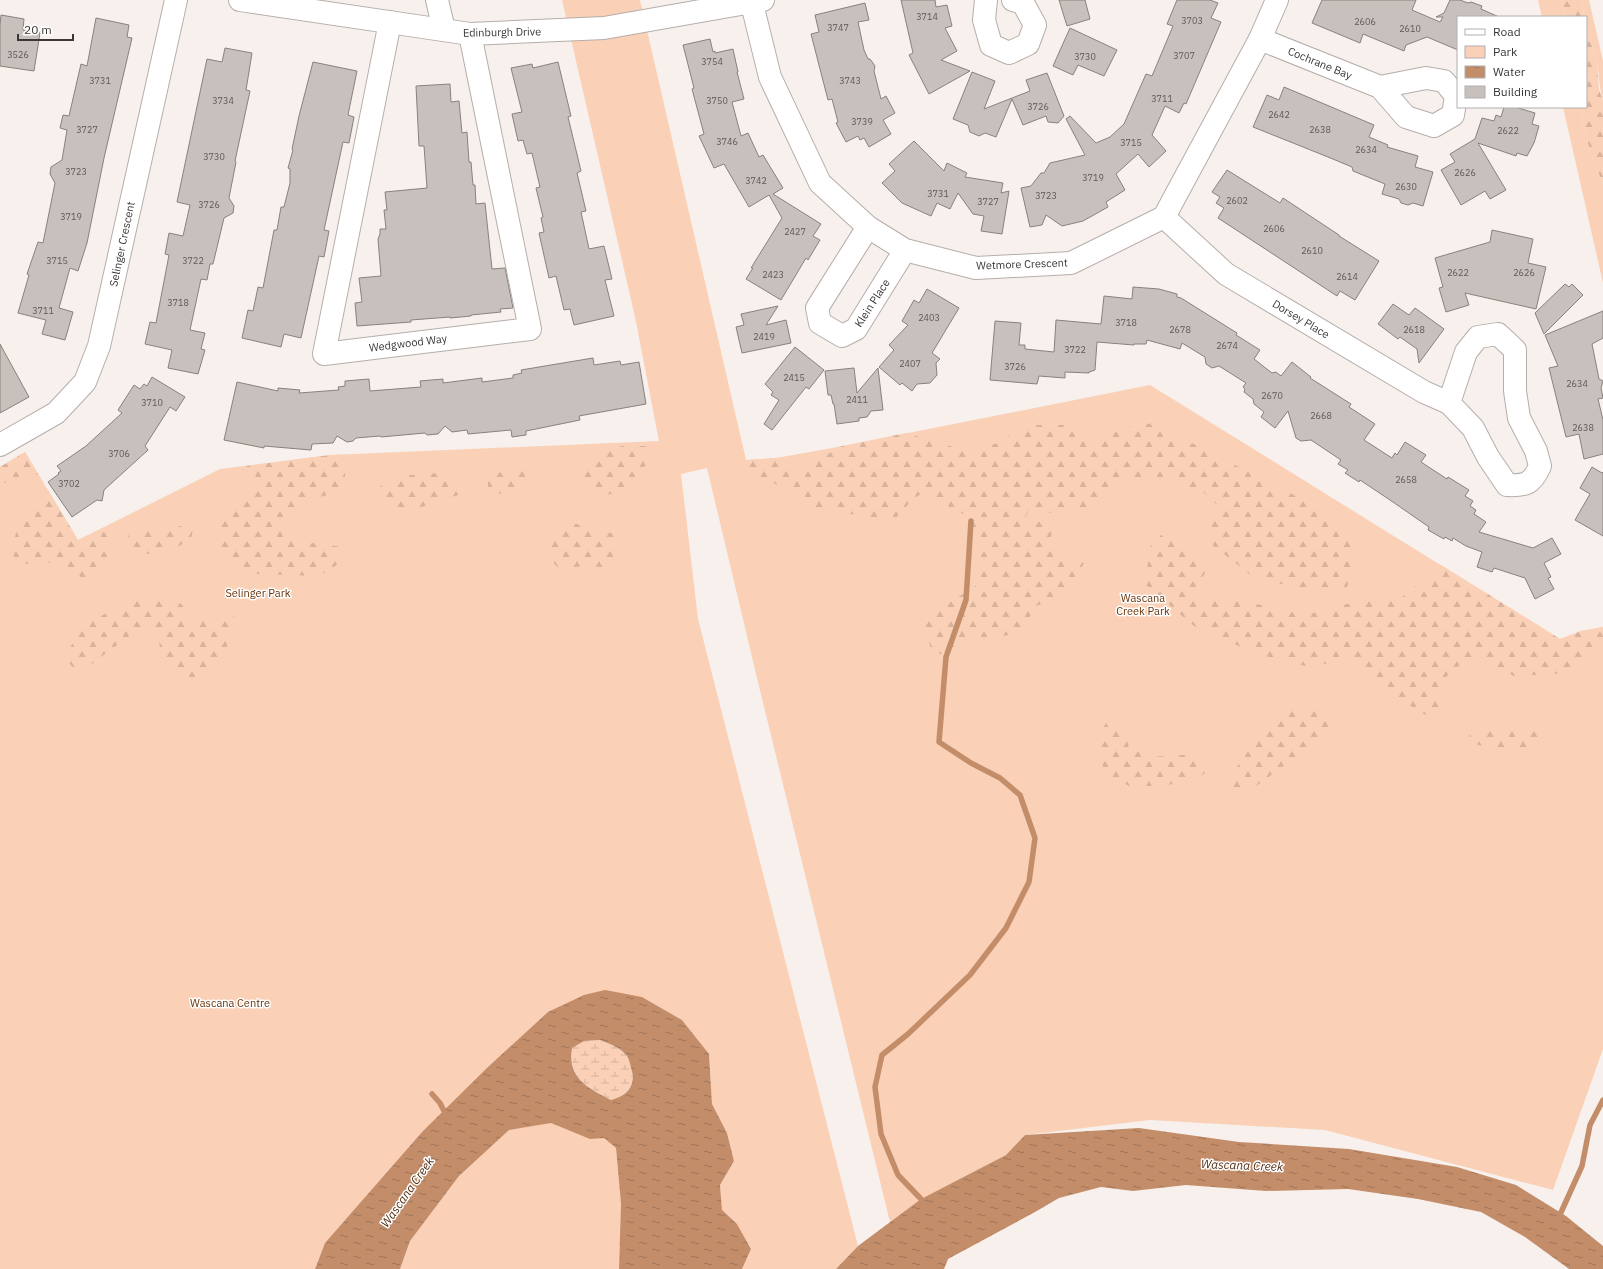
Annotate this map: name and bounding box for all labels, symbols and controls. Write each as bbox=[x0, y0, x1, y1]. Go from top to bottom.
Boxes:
house number: 3714 bbox=[916, 11, 938, 22]
house number: 3703 bbox=[1181, 15, 1203, 26]
scale bar bbox=[18, 16, 73, 42]
house number: 2606 bbox=[1354, 16, 1376, 27]
legend bbox=[1457, 16, 1587, 108]
text: 20 m bbox=[24, 22, 52, 37]
house number: 3747 bbox=[827, 22, 849, 33]
house number: 2610 bbox=[1399, 23, 1421, 34]
street label: Edinburgh Drive bbox=[463, 24, 541, 40]
text: Road bbox=[1493, 24, 1521, 39]
street label: Cochrane Bay bbox=[1286, 44, 1355, 82]
text: Park bbox=[1493, 44, 1518, 59]
house number: 3526 bbox=[7, 49, 29, 60]
house number: 3707 bbox=[1173, 50, 1195, 61]
house number: 3730 bbox=[1074, 51, 1096, 62]
house number: 3754 bbox=[701, 56, 723, 67]
text: Water bbox=[1493, 64, 1526, 79]
house number: 3731 bbox=[89, 75, 111, 86]
house number: 3743 bbox=[839, 75, 861, 86]
text: Building bbox=[1493, 84, 1538, 99]
house number: 3711 bbox=[1151, 93, 1173, 104]
house number: 3734 bbox=[212, 95, 234, 106]
house number: 3750 bbox=[706, 95, 728, 106]
house number: 3726 bbox=[1027, 101, 1049, 112]
house number: 2642 bbox=[1268, 109, 1290, 120]
house number: 3739 bbox=[851, 116, 873, 127]
house number: 3727 bbox=[76, 124, 98, 135]
house number: 2638 bbox=[1309, 124, 1331, 135]
house number: 2622 bbox=[1497, 125, 1519, 136]
house number: 3746 bbox=[716, 136, 738, 147]
house number: 3715 bbox=[1120, 137, 1142, 148]
house number: 2634 bbox=[1355, 144, 1377, 155]
house number: 3730 bbox=[203, 151, 225, 162]
house number: 3723 bbox=[65, 166, 87, 177]
house number: 2626 bbox=[1454, 167, 1476, 178]
house number: 3719 bbox=[1082, 172, 1104, 183]
house number: 3742 bbox=[745, 175, 767, 186]
house number: 2630 bbox=[1395, 181, 1417, 192]
house number: 3731 bbox=[927, 188, 949, 199]
house number: 3723 bbox=[1035, 190, 1057, 201]
house number: 2602 bbox=[1226, 195, 1248, 206]
house number: 3727 bbox=[977, 196, 999, 207]
house number: 3726 bbox=[198, 199, 220, 210]
street label: Selinger Crescent bbox=[106, 200, 138, 288]
house number: 3719 bbox=[60, 211, 82, 222]
house number: 2606 bbox=[1263, 223, 1285, 234]
house number: 2427 bbox=[784, 226, 806, 237]
house number: 2610 bbox=[1301, 245, 1323, 256]
house number: 3715 bbox=[46, 255, 68, 266]
house number: 3722 bbox=[182, 255, 204, 266]
street label: Wetmore Crescent bbox=[976, 255, 1068, 273]
house number: 2622 bbox=[1447, 267, 1469, 278]
house number: 2626 bbox=[1513, 267, 1535, 278]
house number: 2423 bbox=[762, 269, 784, 280]
house number: 2614 bbox=[1336, 271, 1358, 282]
street label: Klein Place bbox=[851, 276, 893, 330]
house number: 3718 bbox=[167, 297, 189, 308]
street label: Dorsey Place bbox=[1270, 297, 1332, 341]
house number: 3711 bbox=[32, 305, 54, 316]
house number: 2403 bbox=[918, 312, 940, 323]
house number: 3718 bbox=[1115, 317, 1137, 328]
house number: 2678 bbox=[1169, 324, 1191, 335]
house number: 2618 bbox=[1403, 324, 1425, 335]
street label: Wedgwood Way bbox=[368, 331, 448, 355]
house number: 2419 bbox=[753, 331, 775, 342]
house number: 2674 bbox=[1216, 340, 1238, 351]
house number: 3722 bbox=[1064, 344, 1086, 355]
house number: 2407 bbox=[899, 358, 921, 369]
house number: 3726 bbox=[1004, 361, 1026, 372]
house number: 2415 bbox=[783, 372, 805, 383]
house number: 2634 bbox=[1566, 378, 1588, 389]
house number: 2670 bbox=[1261, 390, 1283, 401]
house number: 2411 bbox=[846, 394, 868, 405]
house number: 3710 bbox=[141, 397, 163, 408]
house number: 2668 bbox=[1310, 410, 1332, 421]
house number: 2638 bbox=[1572, 422, 1594, 433]
house number: 3706 bbox=[108, 448, 130, 459]
house number: 2658 bbox=[1395, 474, 1417, 485]
house number: 3702 bbox=[58, 478, 80, 489]
park label: Selinger Park bbox=[225, 586, 291, 600]
park label: Wascana Creek Park bbox=[1116, 591, 1170, 618]
park label: Wascana Centre bbox=[190, 996, 270, 1010]
water label: Wascana Creek bbox=[377, 1153, 437, 1230]
water label: Wascana Creek bbox=[1201, 1156, 1284, 1174]

